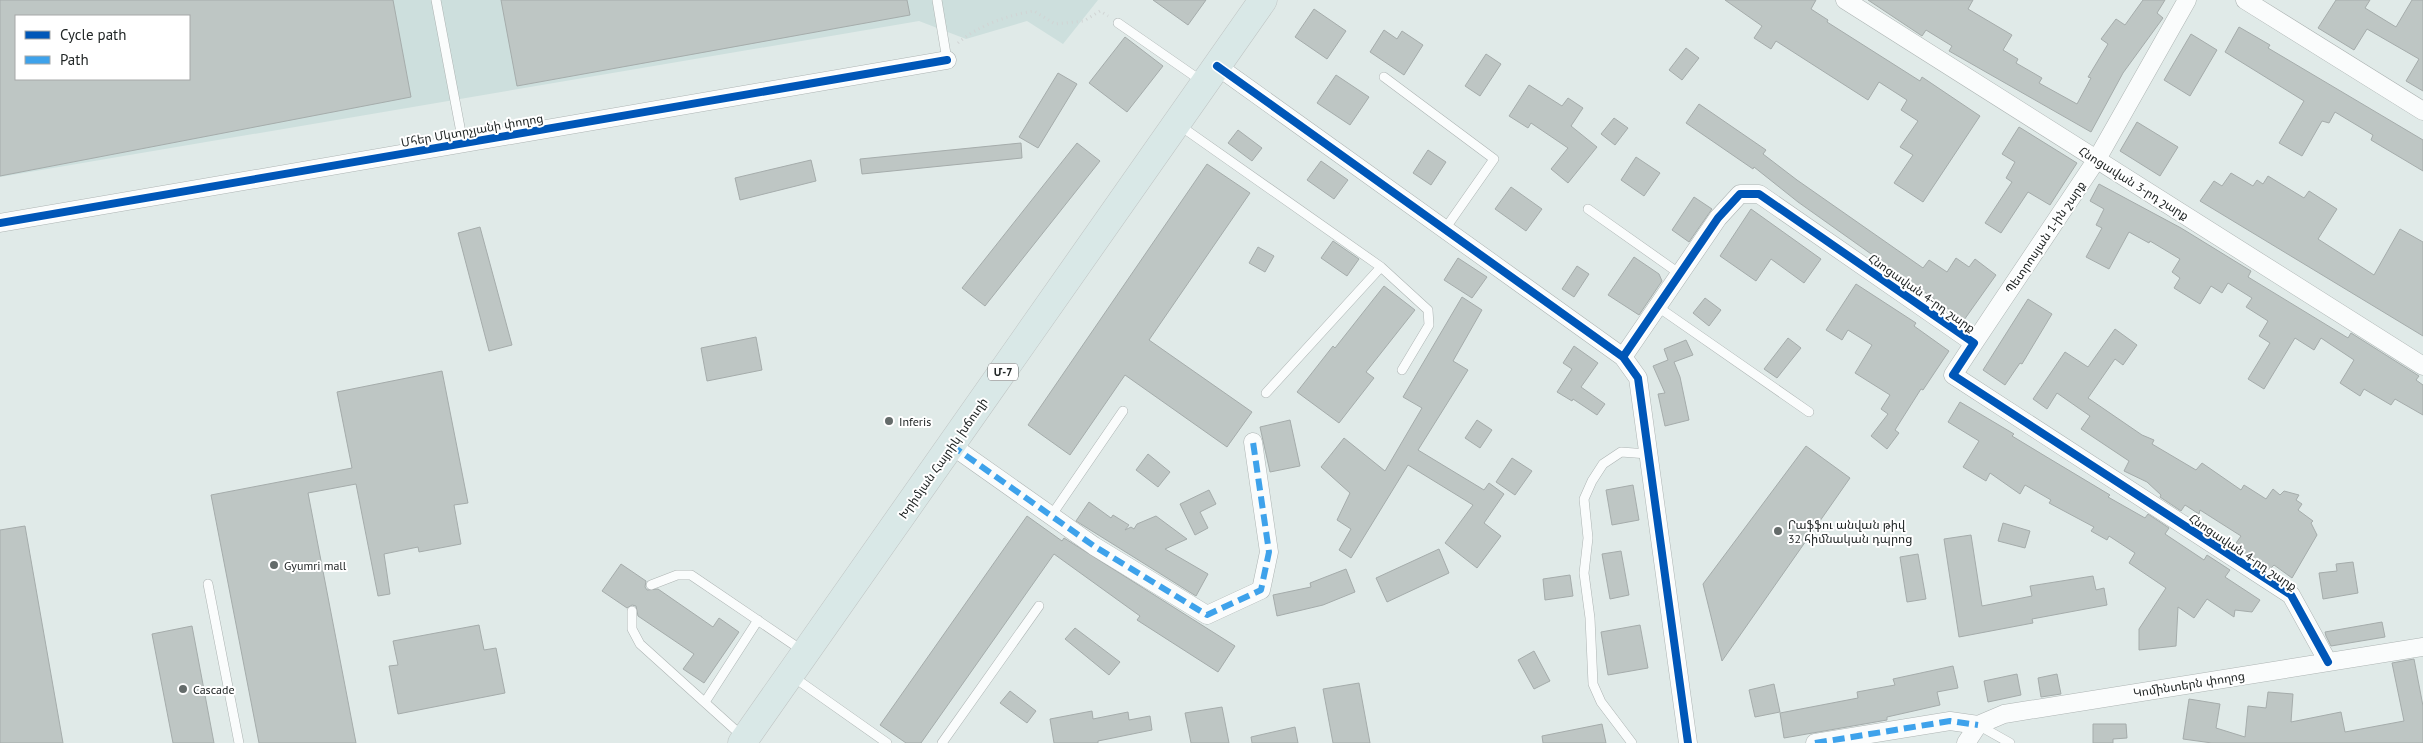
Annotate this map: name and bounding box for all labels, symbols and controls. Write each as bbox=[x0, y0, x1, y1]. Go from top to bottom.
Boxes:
legend bbox=[15, 15, 190, 80]
text: Cycle path bbox=[60, 25, 126, 44]
text: Path bbox=[60, 50, 89, 69]
street label: Մհեր Մկտրչյանի փողոց bbox=[400, 110, 544, 150]
street label: Հնոցավան 3-րդ շարք bbox=[2076, 143, 2192, 223]
street label: Պետրոսյան 1-ին շարք bbox=[2002, 178, 2088, 296]
street label: Հնոցավան 4-րդ շարք bbox=[1866, 250, 1978, 336]
road number: Մ-7 bbox=[988, 364, 1018, 381]
street label: Խրիմյան Հայրիկ խճուղի bbox=[895, 394, 991, 522]
place label: Inferis bbox=[899, 414, 931, 429]
marker: Inferis bbox=[883, 415, 895, 427]
street label: Հնոցավան 4-րդ շարք bbox=[2186, 510, 2300, 594]
place label: Րաֆֆու անվան թիվ 32 հիմնական դպրոց bbox=[1788, 517, 1912, 546]
marker: Րաֆֆու անվան թիվ 32 հիմնական դպրոց bbox=[1772, 525, 1784, 537]
place label: Gyumri mall bbox=[284, 558, 347, 573]
marker: Gyumri mall bbox=[268, 559, 280, 571]
street label: Կոմինտերն փողոց bbox=[2132, 668, 2246, 700]
place label: Cascade bbox=[193, 682, 235, 697]
marker: Cascade bbox=[177, 683, 189, 695]

